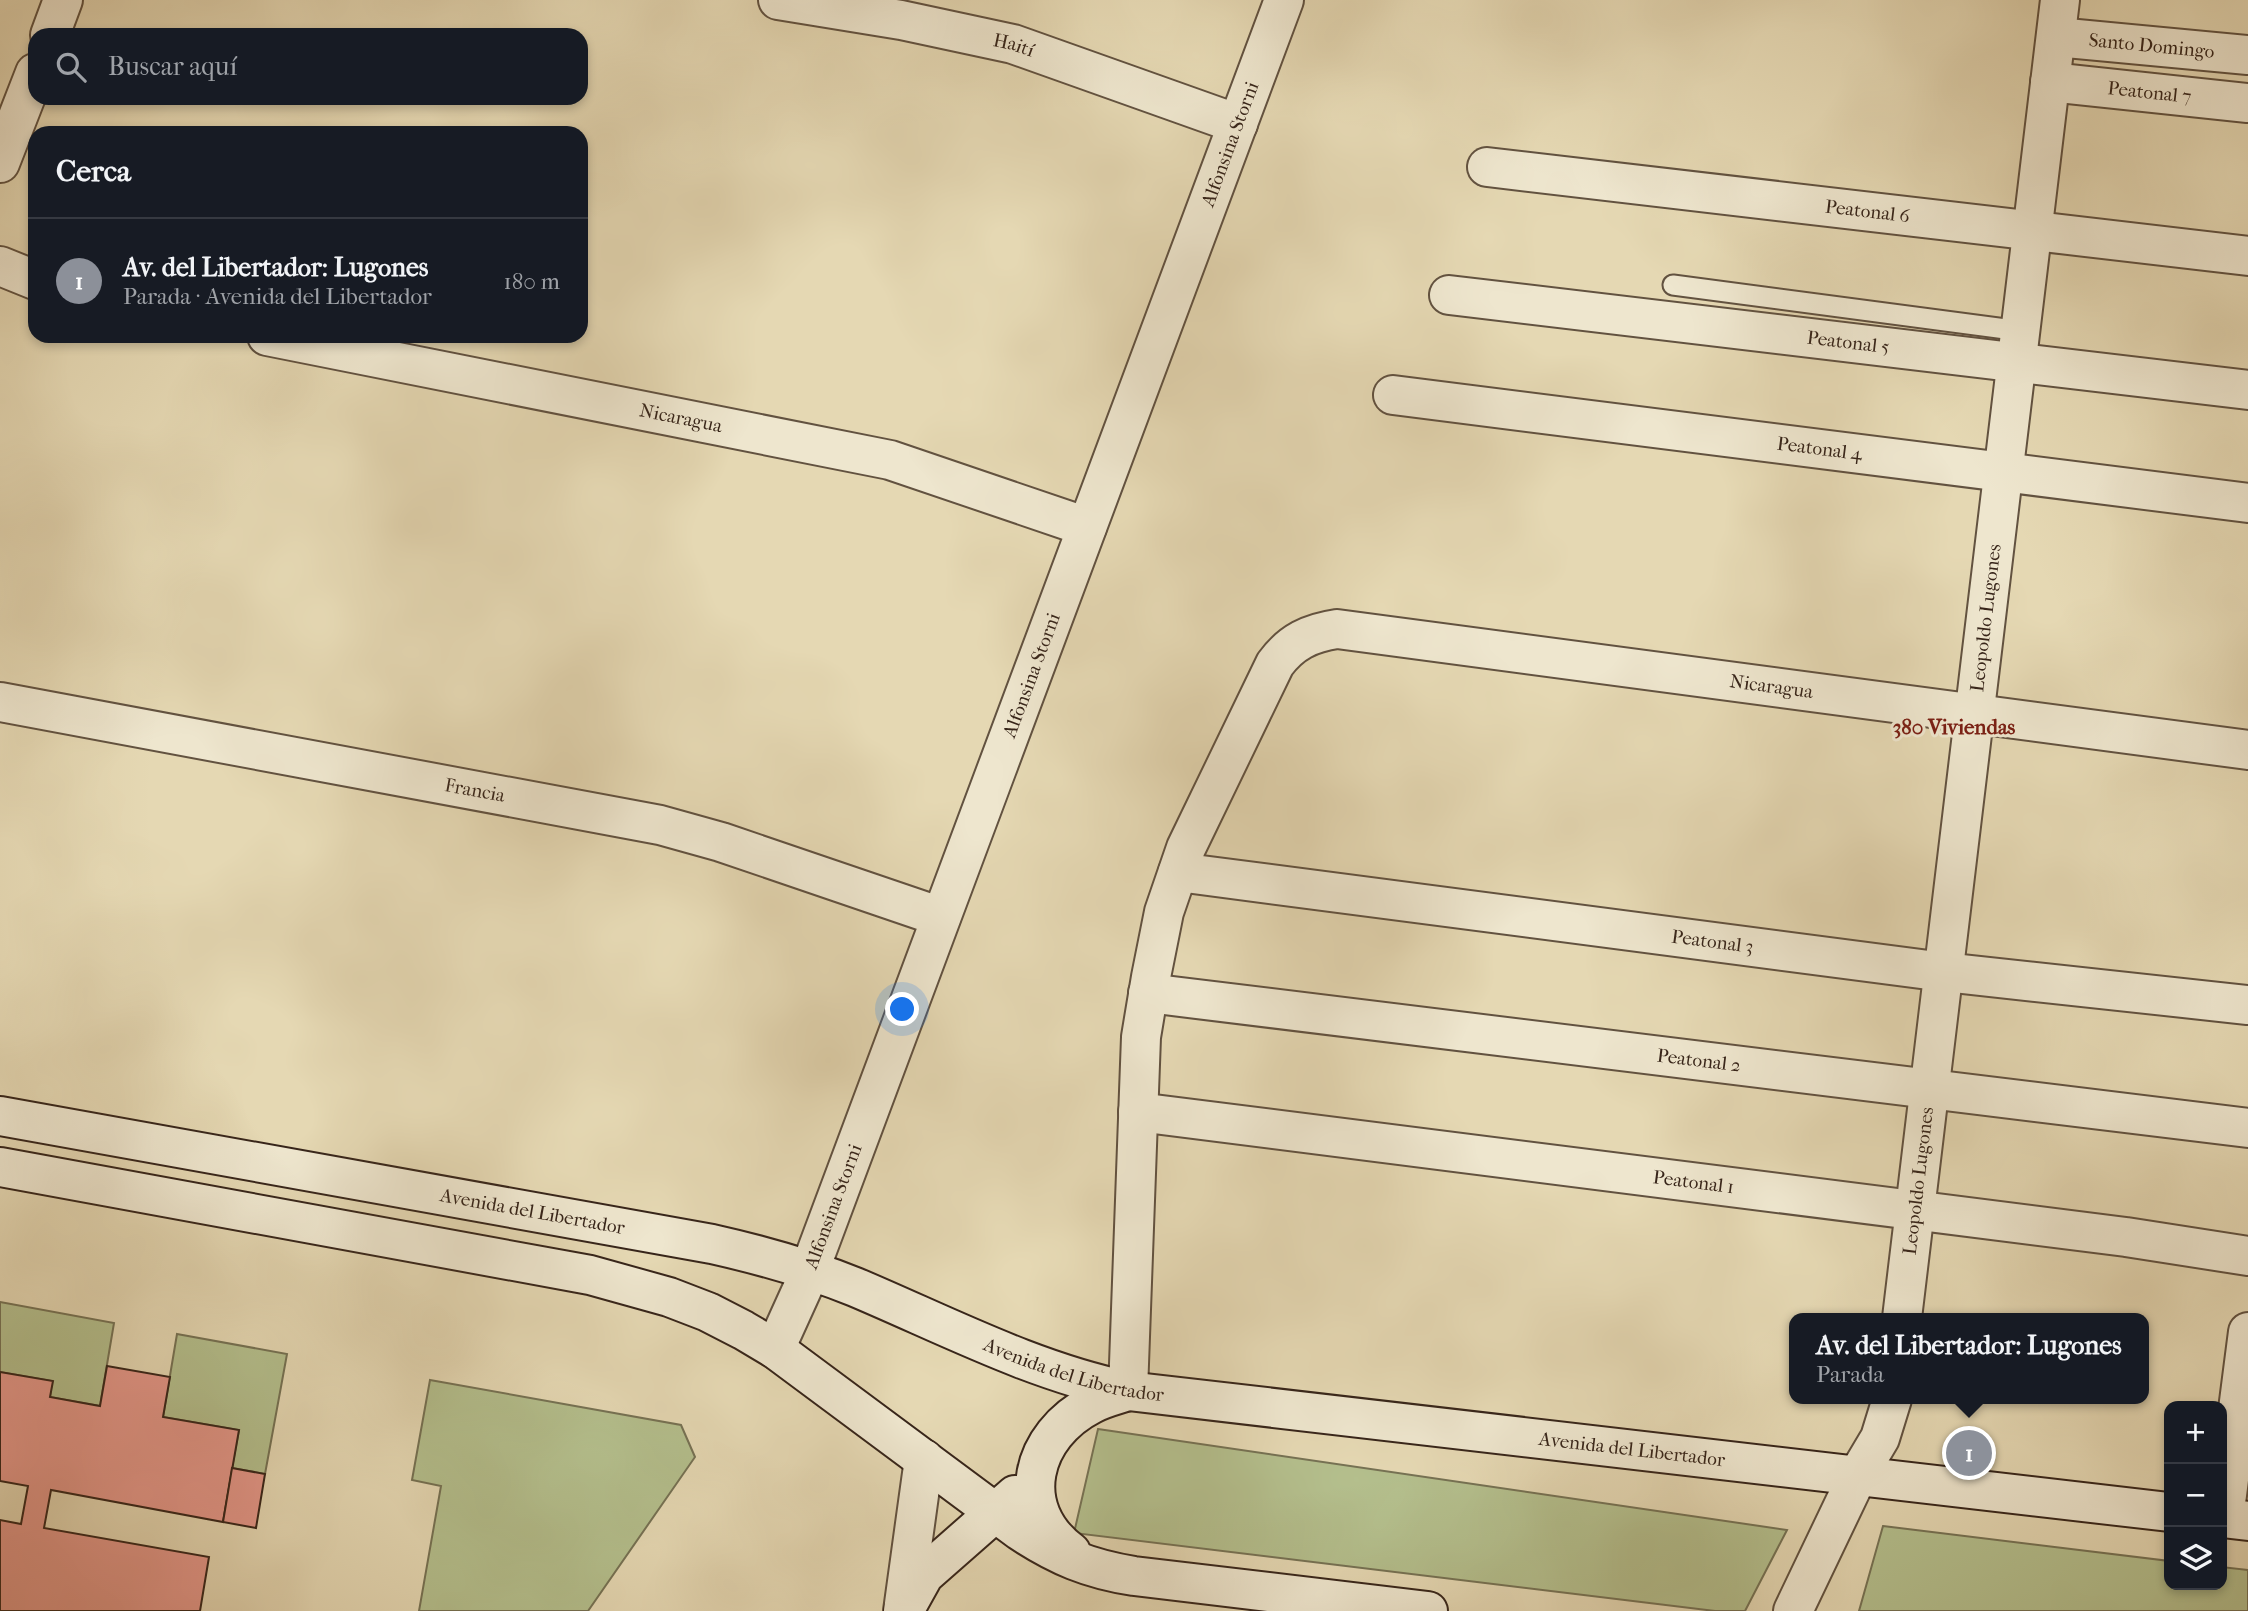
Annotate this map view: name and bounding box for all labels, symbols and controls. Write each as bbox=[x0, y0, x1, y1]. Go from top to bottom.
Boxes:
search box bbox=[28, 28, 588, 105]
street label: Haití bbox=[991, 29, 1038, 62]
street label: Santo Domingo bbox=[2088, 29, 2216, 63]
icon: search bbox=[52, 48, 90, 86]
text: Buscar aquí bbox=[108, 51, 237, 82]
street label: Peatonal 7 bbox=[2107, 77, 2192, 108]
street label: Alfonsina Storni bbox=[1196, 78, 1264, 211]
text: Cerca bbox=[56, 154, 131, 189]
street label: Peatonal 6 bbox=[1824, 196, 1912, 227]
text: Av. del Libertador: Lugones bbox=[123, 252, 428, 283]
text: 1 bbox=[75, 268, 83, 295]
text: 180 m bbox=[503, 268, 560, 295]
text: Parada · Avenida del Libertador bbox=[123, 283, 432, 310]
street label: Peatonal 5 bbox=[1806, 327, 1891, 358]
street label: Nicaragua bbox=[638, 399, 724, 437]
street label: Peatonal 4 bbox=[1776, 433, 1864, 465]
street label: Leopoldo Lugones bbox=[1966, 543, 2006, 693]
street label: Alfonsina Storni bbox=[998, 610, 1065, 742]
street label: Nicaragua bbox=[1728, 670, 1815, 703]
district label: 380 Viviendas bbox=[1893, 715, 2016, 739]
street label: Francia bbox=[443, 774, 507, 807]
street label: Peatonal 3 bbox=[1670, 926, 1755, 958]
your location bbox=[885, 992, 919, 1026]
street label: Peatonal 2 bbox=[1656, 1045, 1742, 1077]
street label: Leopoldo Lugones bbox=[1899, 1106, 1938, 1256]
street label: Alfonsina Storni bbox=[800, 1141, 867, 1273]
street label: Peatonal 1 bbox=[1652, 1166, 1735, 1198]
street label: Avenida del Libertador bbox=[437, 1184, 627, 1239]
popup bbox=[1789, 1313, 2149, 1404]
text: Av. del Libertador: Lugones bbox=[1816, 1330, 2122, 1361]
street label: Avenida del Libertador bbox=[979, 1333, 1166, 1406]
text: Parada bbox=[1816, 1361, 1884, 1388]
map controls bbox=[2164, 1401, 2227, 1590]
button: + bbox=[2164, 1401, 2227, 1464]
pin: 1 bbox=[1946, 1427, 1992, 1479]
street label: Avenida del Libertador bbox=[1537, 1428, 1727, 1471]
button: − bbox=[2164, 1464, 2227, 1527]
button: layers bbox=[2164, 1527, 2227, 1590]

